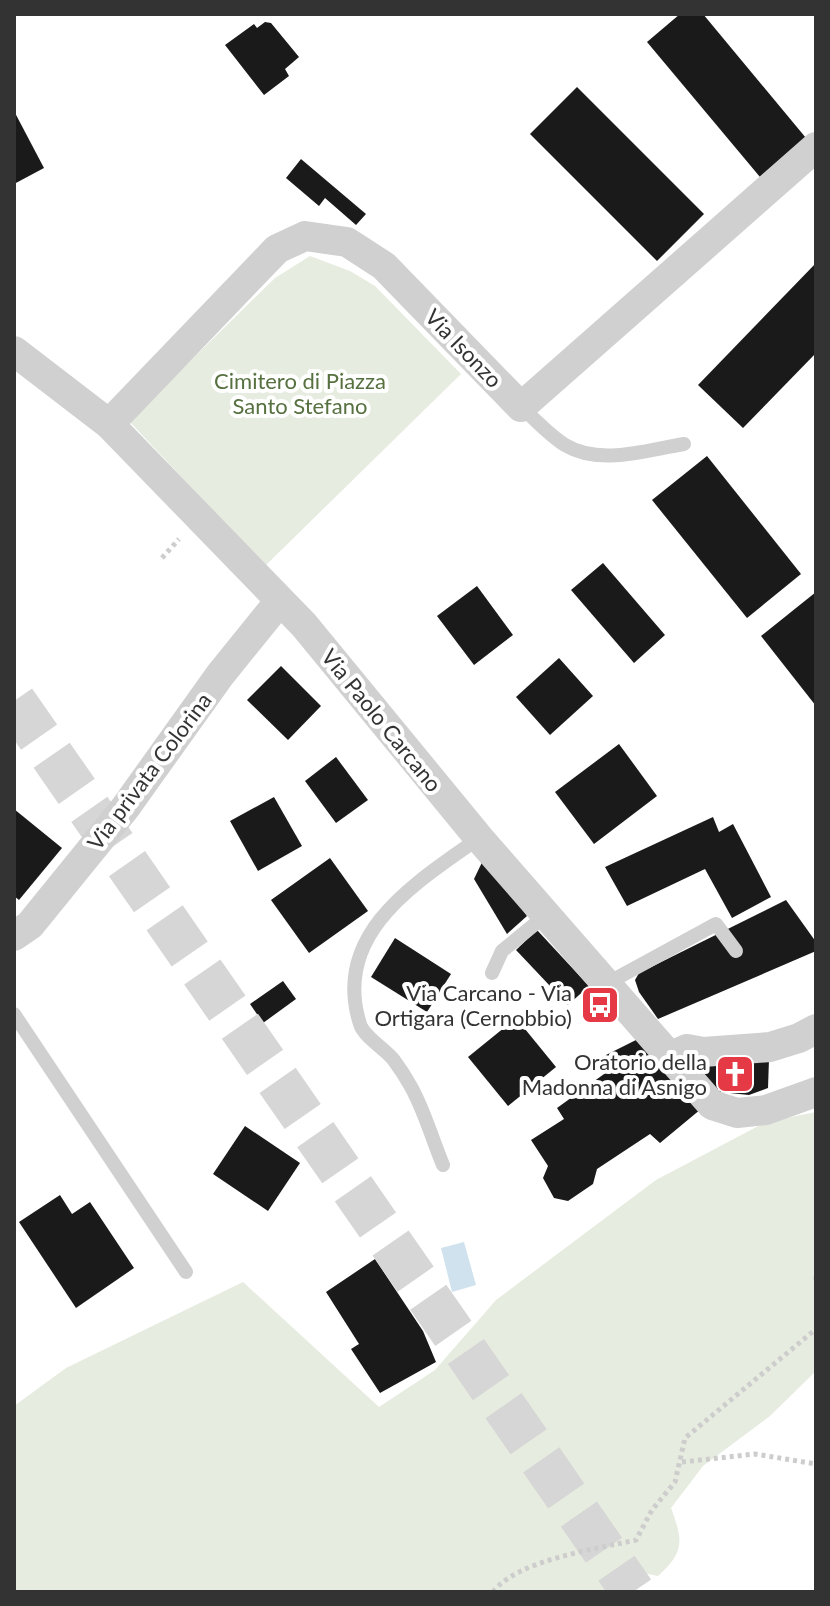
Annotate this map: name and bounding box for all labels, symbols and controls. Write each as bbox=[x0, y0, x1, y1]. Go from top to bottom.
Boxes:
street label: Via Isonzo bbox=[420, 303, 508, 393]
park label: Cimitero di Piazza Santo Stefano bbox=[214, 367, 386, 419]
street label: Via Paolo Carcano bbox=[316, 643, 448, 797]
street label: Via privata Colorina bbox=[81, 687, 217, 855]
place label: Via Carcano - Via Ortigara (Cernobbio) bbox=[374, 979, 572, 1031]
bus stop icon: Via Carcano - Via Ortigara (Cernobbio) bbox=[579, 984, 621, 1026]
place label: Oratorio della Madonna di Asnigo bbox=[522, 1048, 707, 1100]
church icon: Oratorio della Madonna di Asnigo bbox=[714, 1053, 756, 1095]

